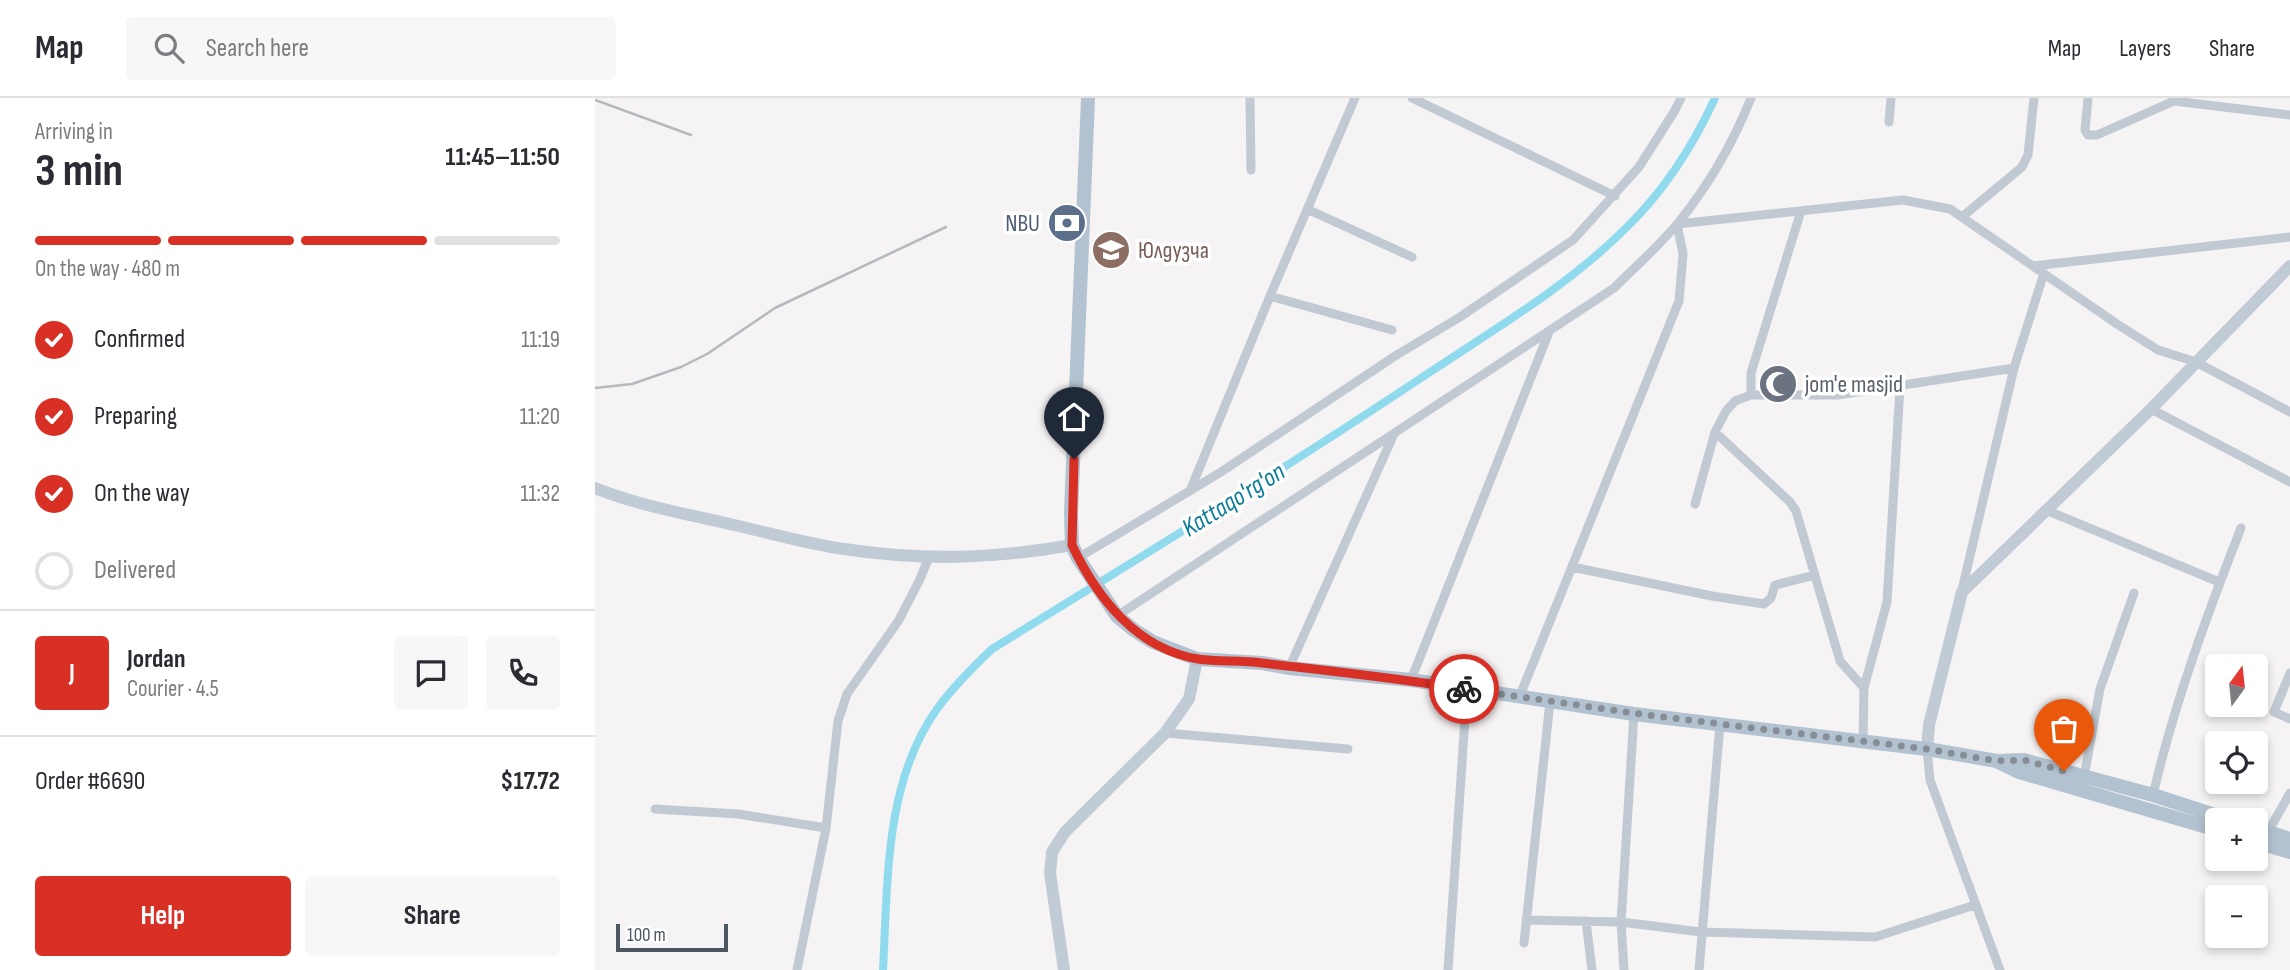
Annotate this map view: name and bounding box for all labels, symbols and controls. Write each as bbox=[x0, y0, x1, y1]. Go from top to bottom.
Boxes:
search box bbox=[126, 17, 616, 80]
text: Map bbox=[35, 28, 84, 68]
icon: search bbox=[150, 29, 188, 67]
text: Search here bbox=[206, 33, 309, 64]
text: Map bbox=[2048, 34, 2081, 63]
text: Layers bbox=[2119, 34, 2171, 63]
text: Share bbox=[2209, 34, 2255, 63]
text: Arriving in bbox=[35, 118, 113, 146]
text: 11:45–11:50 bbox=[445, 142, 560, 173]
text: 3 min bbox=[35, 144, 123, 199]
bank icon: NBU bbox=[1046, 202, 1088, 244]
place label: NBU bbox=[1005, 209, 1040, 238]
school or university icon: Юлдузча bbox=[1090, 229, 1132, 271]
place label: Юлдузча bbox=[1138, 236, 1209, 265]
text: On the way · 480 m bbox=[35, 255, 180, 283]
icon: check bbox=[35, 321, 73, 359]
text: Confirmed bbox=[94, 324, 185, 355]
text: 11:19 bbox=[521, 326, 560, 354]
mosque icon: jom'e masjid bbox=[1757, 363, 1799, 405]
place label: jom'e masjid bbox=[1804, 370, 1903, 399]
pin bbox=[1044, 387, 1104, 459]
icon: check bbox=[35, 398, 73, 436]
icon: home bbox=[1055, 398, 1093, 436]
text: Preparing bbox=[94, 401, 177, 432]
text: 11:20 bbox=[520, 403, 560, 431]
water label: Kattaqo'rg'on bbox=[1177, 456, 1291, 544]
icon: check bbox=[35, 475, 73, 513]
text: On the way bbox=[94, 478, 190, 509]
text: 11:32 bbox=[520, 480, 560, 508]
text: Delivered bbox=[94, 555, 176, 586]
button: chat bbox=[394, 636, 468, 710]
button: phone bbox=[486, 636, 560, 710]
text: Jordan bbox=[127, 644, 185, 675]
courier bbox=[1429, 654, 1499, 724]
north arrow bbox=[2205, 654, 2268, 718]
map controls bbox=[2205, 654, 2268, 948]
text: J bbox=[69, 658, 75, 689]
icon: bike bbox=[1445, 670, 1483, 708]
text: Courier · 4.5 bbox=[127, 675, 219, 703]
pin bbox=[2034, 699, 2094, 771]
icon: bag bbox=[2045, 710, 2083, 748]
button: locate bbox=[2205, 731, 2268, 794]
text: Order #6690 bbox=[35, 766, 145, 797]
text: $17.72 bbox=[500, 766, 560, 797]
button: + bbox=[2205, 808, 2268, 871]
button: Help bbox=[35, 876, 291, 956]
button: Share bbox=[305, 876, 560, 956]
button: − bbox=[2205, 885, 2268, 948]
scale bar bbox=[616, 921, 728, 953]
text: 100 m bbox=[627, 924, 666, 947]

